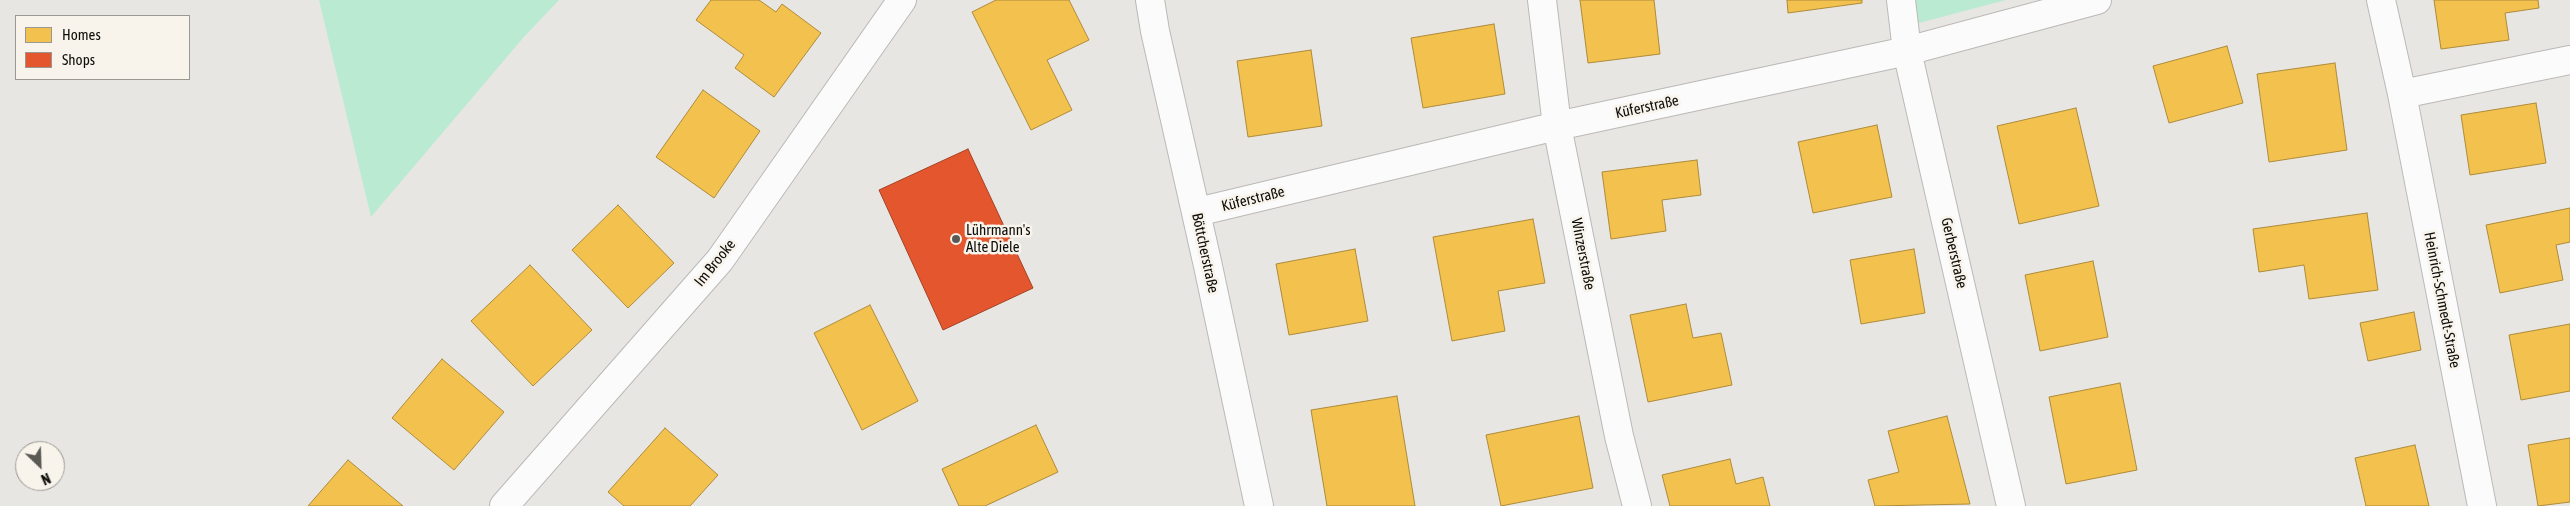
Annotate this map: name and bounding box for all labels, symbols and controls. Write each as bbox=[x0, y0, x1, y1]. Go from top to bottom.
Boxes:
legend bbox=[15, 15, 190, 80]
text: Homes bbox=[62, 26, 101, 43]
text: Shops bbox=[62, 51, 95, 68]
street label: Küferstraße bbox=[1614, 92, 1680, 122]
street label: Küferstraße bbox=[1220, 182, 1286, 216]
street label: Böttcherstraße bbox=[1188, 211, 1222, 295]
street label: Gerberstraße bbox=[1937, 216, 1971, 290]
street label: Winzerstraße bbox=[1567, 217, 1599, 291]
place label: Lührmann's Alte Diele bbox=[966, 221, 1031, 256]
street label: Heinrich-Schmedt-Straße bbox=[2420, 230, 2464, 370]
marker: Lührmann's Alte Diele bbox=[950, 233, 962, 245]
street label: Im Brooke bbox=[691, 236, 739, 290]
north arrow bbox=[15, 441, 65, 491]
text: N bbox=[39, 470, 53, 488]

